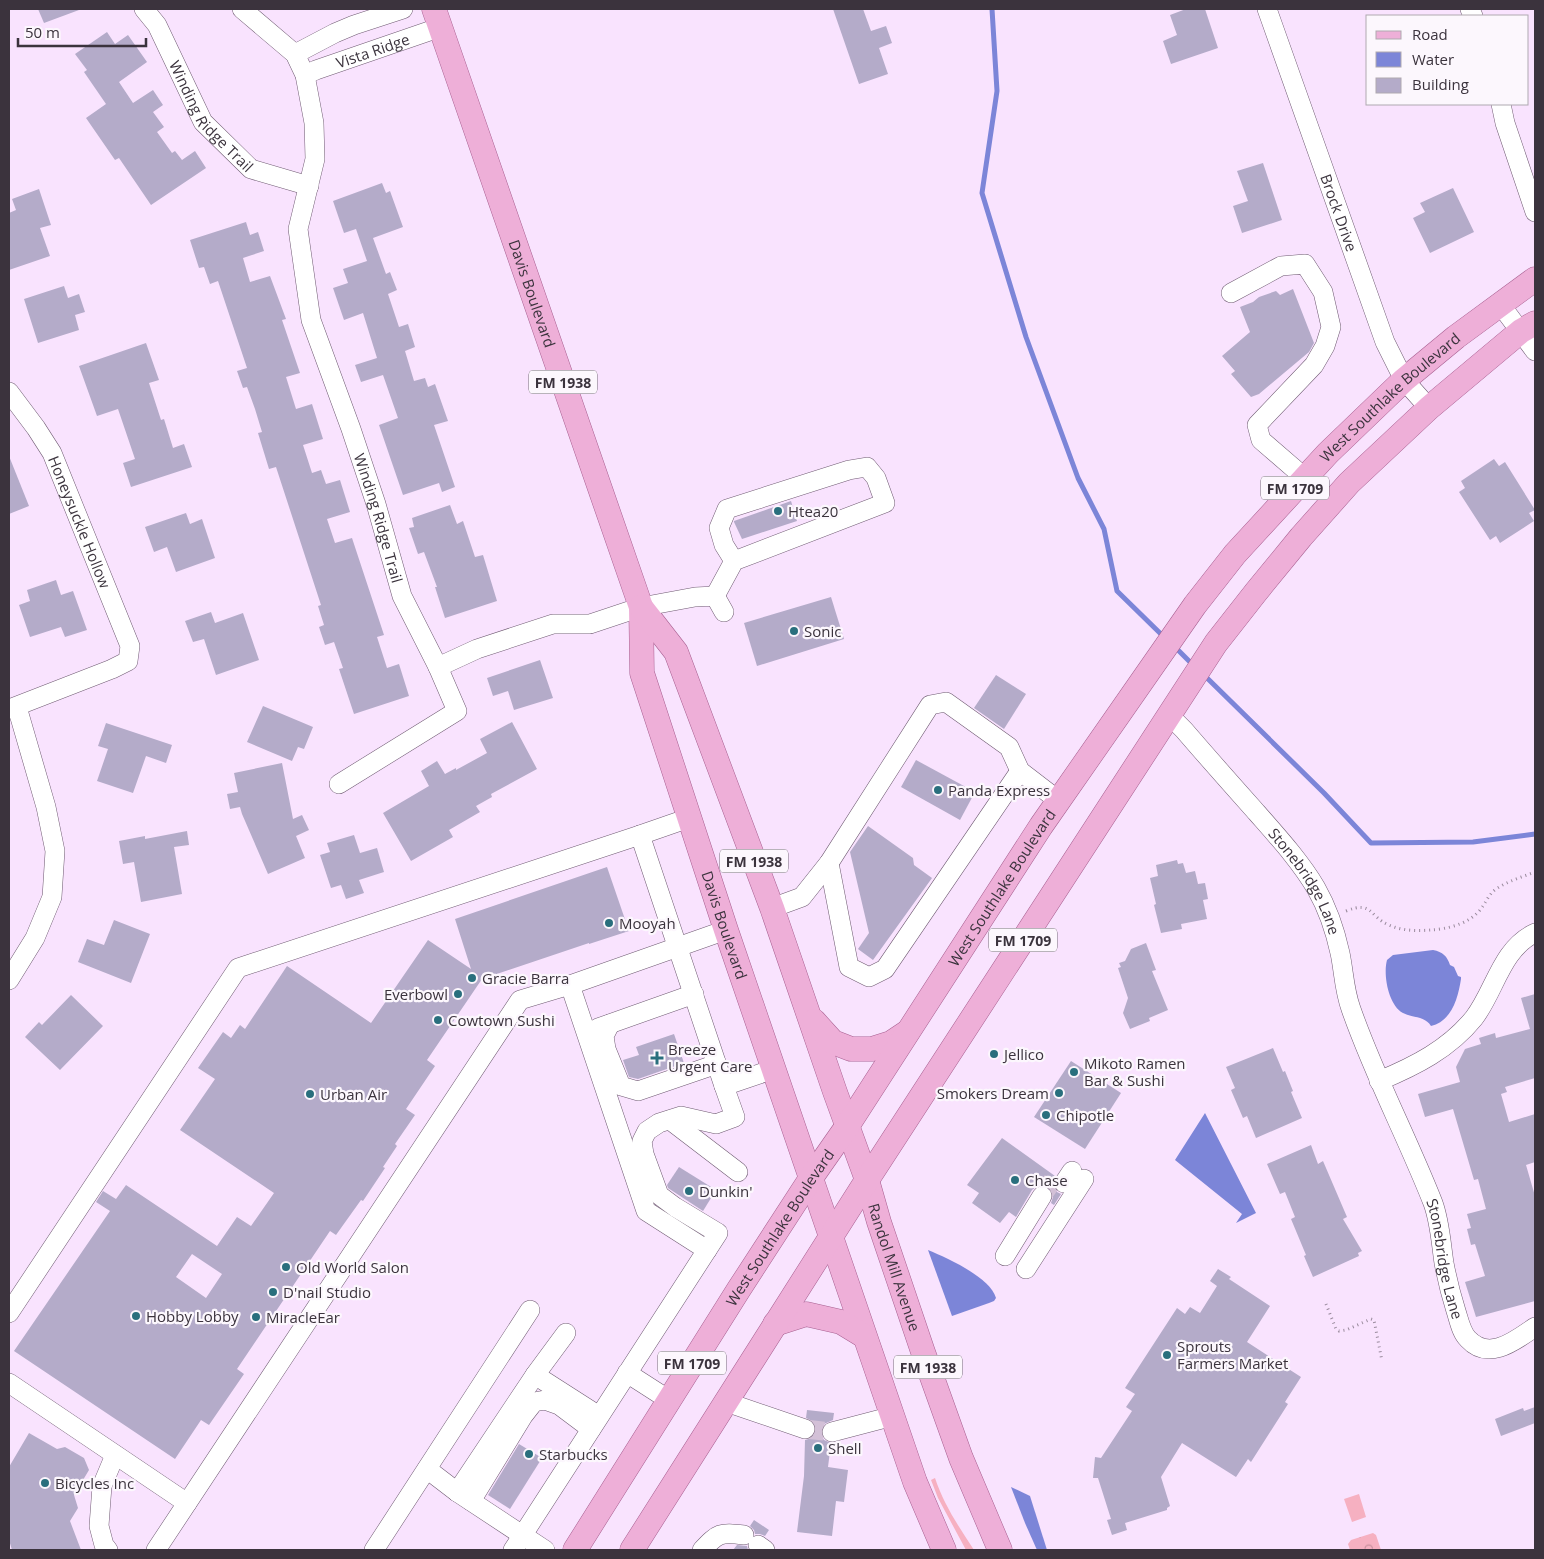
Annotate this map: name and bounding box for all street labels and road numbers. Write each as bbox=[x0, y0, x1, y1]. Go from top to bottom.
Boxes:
street label: Vista Ridge bbox=[333, 29, 412, 72]
street label: Winding Ridge Trail bbox=[165, 57, 258, 176]
street label: Brock Drive bbox=[1316, 171, 1362, 254]
street label: Davis Boulevard bbox=[505, 237, 560, 350]
street label: West Southlake Boulevard bbox=[1315, 328, 1464, 466]
road number: FM 1938 bbox=[529, 371, 597, 394]
street label: Winding Ridge Trail bbox=[350, 451, 408, 585]
street label: Honeysuckle Hollow bbox=[44, 453, 116, 591]
road number: FM 1709 bbox=[1261, 476, 1329, 499]
street label: West Southlake Boulevard bbox=[943, 805, 1060, 970]
street label: Stonebridge Lane bbox=[1264, 824, 1345, 937]
road number: FM 1938 bbox=[720, 849, 788, 872]
street label: Davis Boulevard bbox=[697, 868, 752, 982]
road number: FM 1709 bbox=[989, 928, 1057, 952]
street label: West Southlake Boulevard bbox=[721, 1145, 838, 1310]
street label: Stonebridge Lane bbox=[1422, 1195, 1468, 1321]
street label: Randol Mill Avenue bbox=[864, 1201, 925, 1334]
road number: FM 1709 bbox=[658, 1352, 726, 1375]
road number: FM 1938 bbox=[894, 1355, 962, 1378]

